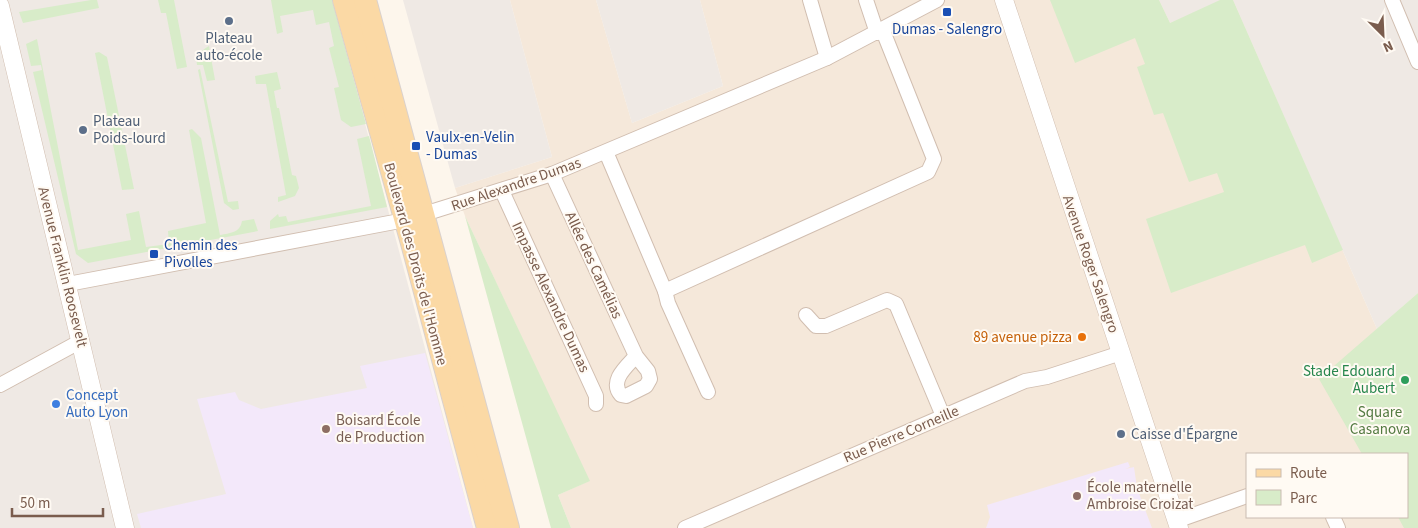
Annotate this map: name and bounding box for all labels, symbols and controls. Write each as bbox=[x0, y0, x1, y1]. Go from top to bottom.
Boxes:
marker: Dumas - Salengro bbox=[941, 6, 953, 18]
north arrow bbox=[1358, 10, 1408, 60]
marker: Plateau auto-école bbox=[223, 15, 235, 27]
place label: Dumas - Salengro bbox=[892, 19, 1002, 40]
place label: Plateau auto-école bbox=[196, 28, 262, 66]
text: N bbox=[1380, 35, 1396, 57]
place label: Plateau Poids-lourd bbox=[93, 111, 166, 149]
marker: Plateau Poids-lourd bbox=[77, 124, 89, 136]
place label: Vaulx-en-Velin - Dumas bbox=[426, 127, 515, 165]
marker: Vaulx-en-Velin - Dumas bbox=[410, 140, 422, 152]
street label: Rue Alexandre Dumas bbox=[448, 152, 584, 217]
street label: Boulevard des Droits de l'Homme bbox=[378, 160, 453, 368]
street label: Avenue Franklin Roosevelt bbox=[32, 185, 93, 350]
street label: Avenue Roger Salengro bbox=[1057, 192, 1124, 336]
street label: Allée des Camélias bbox=[559, 208, 628, 322]
street label: Impasse Alexandre Dumas bbox=[506, 218, 595, 376]
place label: Chemin des Pivolles bbox=[164, 235, 238, 273]
marker: Chemin des Pivolles bbox=[148, 248, 160, 260]
place label: 89 avenue pizza bbox=[973, 327, 1072, 348]
marker: 89 avenue pizza bbox=[1076, 331, 1088, 343]
place label: Stade Edouard Aubert bbox=[1303, 361, 1395, 399]
marker: Stade Edouard Aubert bbox=[1399, 374, 1411, 386]
place label: Concept Auto Lyon bbox=[66, 385, 128, 423]
marker: Concept Auto Lyon bbox=[50, 398, 62, 410]
street label: Rue Pierre Corneille bbox=[840, 401, 962, 468]
park label: Square Casanova bbox=[1350, 402, 1410, 440]
place label: Boisard École de Production bbox=[336, 410, 425, 448]
marker: Boisard École de Production bbox=[320, 423, 332, 435]
place label: Caisse d'Épargne bbox=[1131, 424, 1238, 445]
marker: Caisse d'Épargne bbox=[1115, 428, 1127, 440]
legend bbox=[1246, 453, 1408, 518]
text: Route bbox=[1290, 463, 1327, 484]
place label: École maternelle Ambroise Croizat bbox=[1087, 477, 1193, 515]
scale bar bbox=[12, 486, 104, 518]
text: Parc bbox=[1290, 488, 1317, 509]
marker: École maternelle Ambroise Croizat bbox=[1071, 490, 1083, 502]
text: 50 m bbox=[20, 493, 50, 514]

